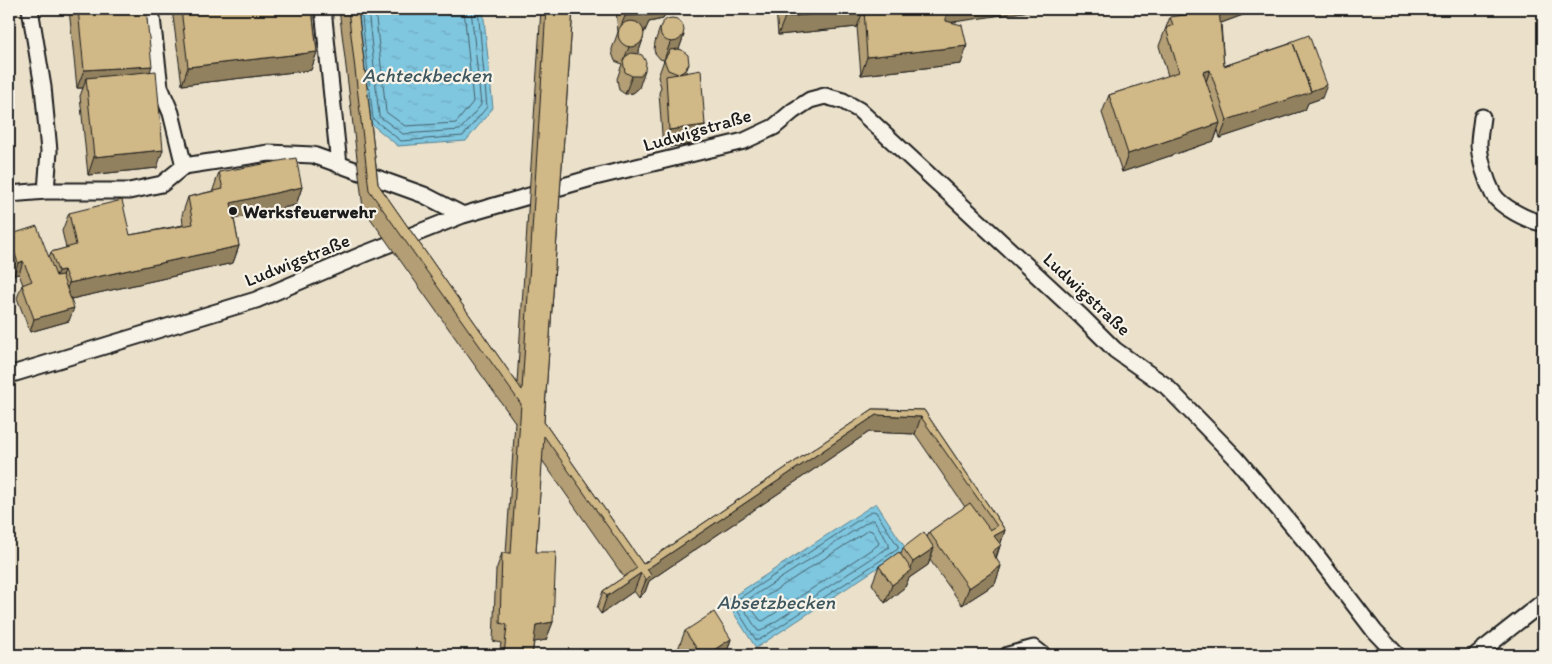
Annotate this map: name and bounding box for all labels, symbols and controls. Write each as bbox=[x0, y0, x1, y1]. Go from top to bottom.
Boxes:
water label: Achteckbecken bbox=[362, 63, 492, 87]
street label: Ludwigstraße bbox=[640, 104, 754, 156]
place label: Werksfeuerwehr bbox=[243, 200, 377, 223]
marker: Werksfeuerwehr bbox=[227, 205, 239, 217]
street label: Ludwigstraße bbox=[241, 228, 353, 292]
street label: Ludwigstraße bbox=[1038, 248, 1136, 340]
water label: Absetzbecken bbox=[717, 590, 836, 614]

